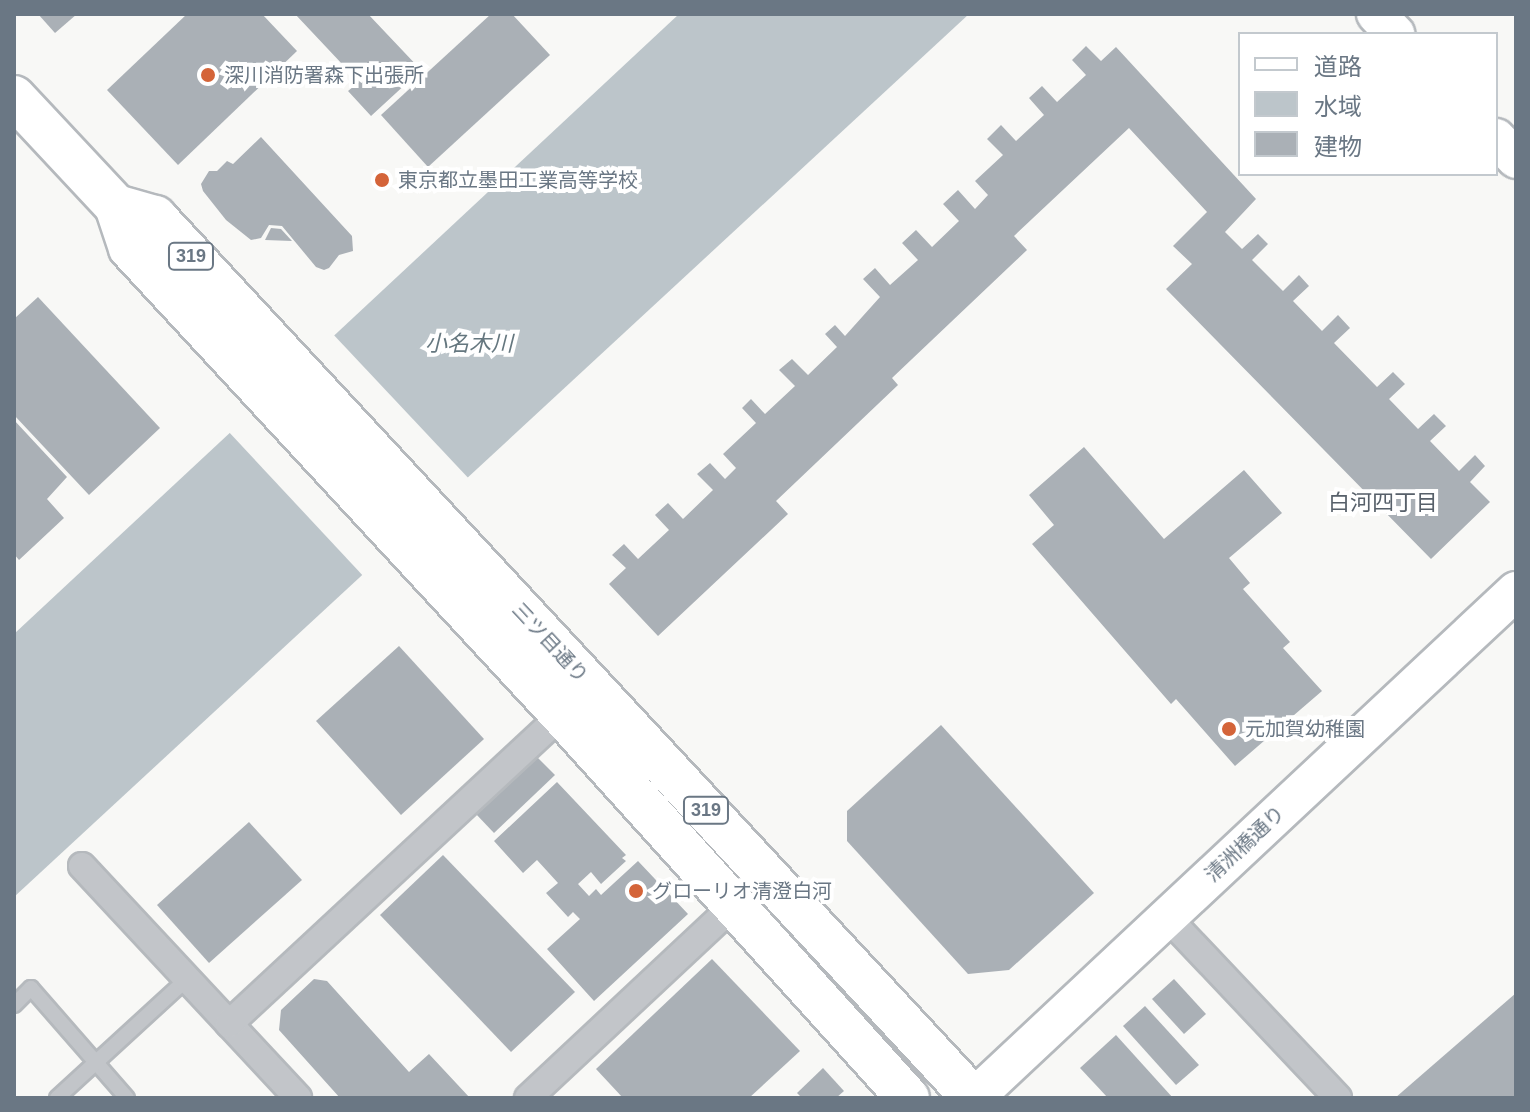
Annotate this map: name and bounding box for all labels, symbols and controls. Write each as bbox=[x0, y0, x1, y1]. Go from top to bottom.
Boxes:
legend bbox=[1238, 32, 1498, 176]
text: 道路 bbox=[1314, 53, 1362, 80]
place label: 深川消防署森下出張所 bbox=[224, 63, 424, 87]
marker: 深川消防署森下出張所 bbox=[199, 66, 217, 84]
text: 水域 bbox=[1314, 93, 1362, 120]
text: 建物 bbox=[1314, 133, 1362, 160]
place label: 東京都立墨田工業高等学校 bbox=[398, 168, 638, 192]
marker: 東京都立墨田工業高等学校 bbox=[373, 171, 391, 189]
road number: 319 bbox=[167, 242, 215, 270]
water label: 小名木川 bbox=[425, 331, 513, 357]
district label: 白河四丁目 bbox=[1328, 490, 1438, 516]
street label: 三ツ目通り bbox=[507, 598, 593, 688]
place label: 元加賀幼稚園 bbox=[1245, 717, 1365, 741]
marker: 元加賀幼稚園 bbox=[1220, 720, 1238, 738]
road number: 319 bbox=[682, 796, 730, 824]
street label: 清洲橋通り bbox=[1200, 801, 1290, 887]
place label: グローリオ清澄白河 bbox=[652, 879, 832, 903]
marker: グローリオ清澄白河 bbox=[627, 882, 645, 900]

